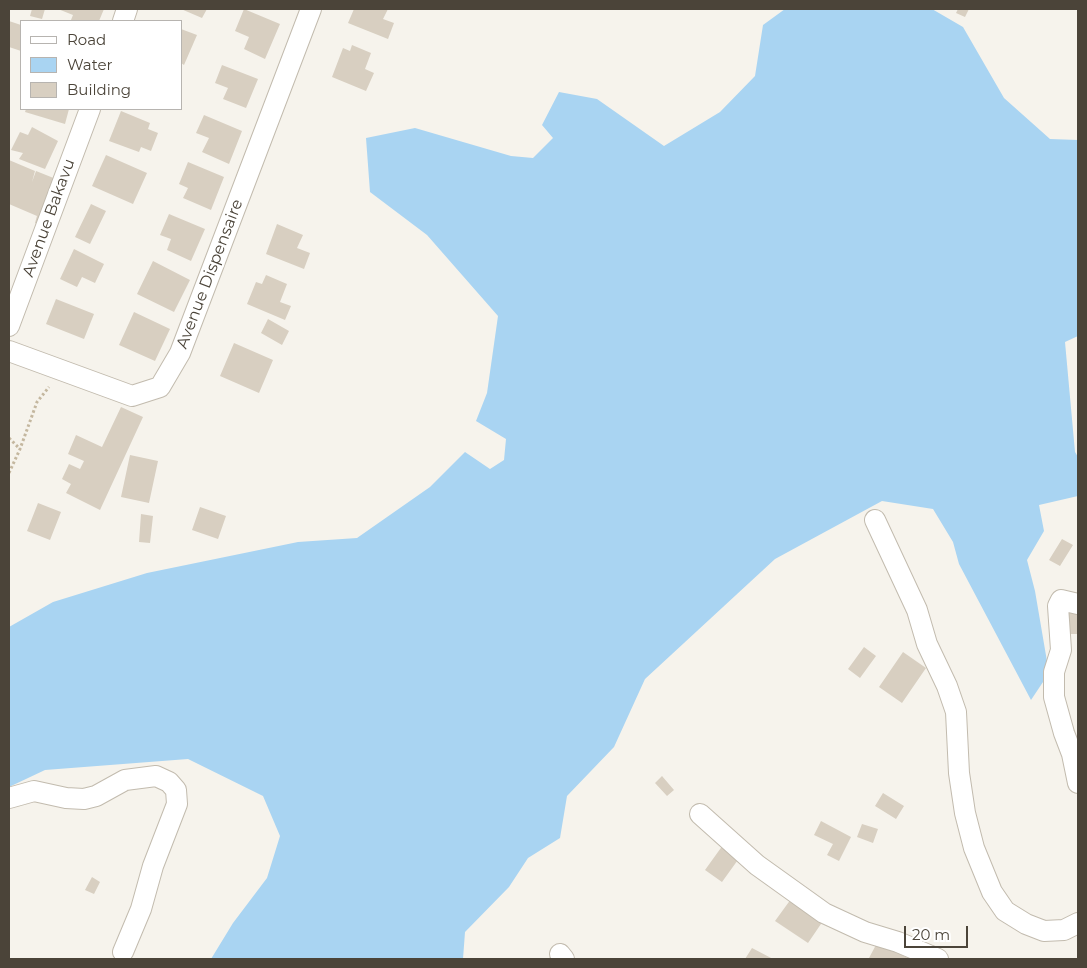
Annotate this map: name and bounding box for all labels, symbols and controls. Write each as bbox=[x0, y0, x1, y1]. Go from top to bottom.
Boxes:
legend bbox=[20, 20, 182, 110]
text: Road bbox=[67, 30, 106, 49]
text: Water bbox=[67, 55, 113, 74]
text: Building bbox=[67, 80, 131, 99]
street label: Avenue Bakavu bbox=[19, 156, 79, 280]
street label: Avenue Dispensaire bbox=[173, 196, 247, 352]
scale bar bbox=[907, 916, 971, 948]
text: 20 m bbox=[912, 925, 950, 944]

